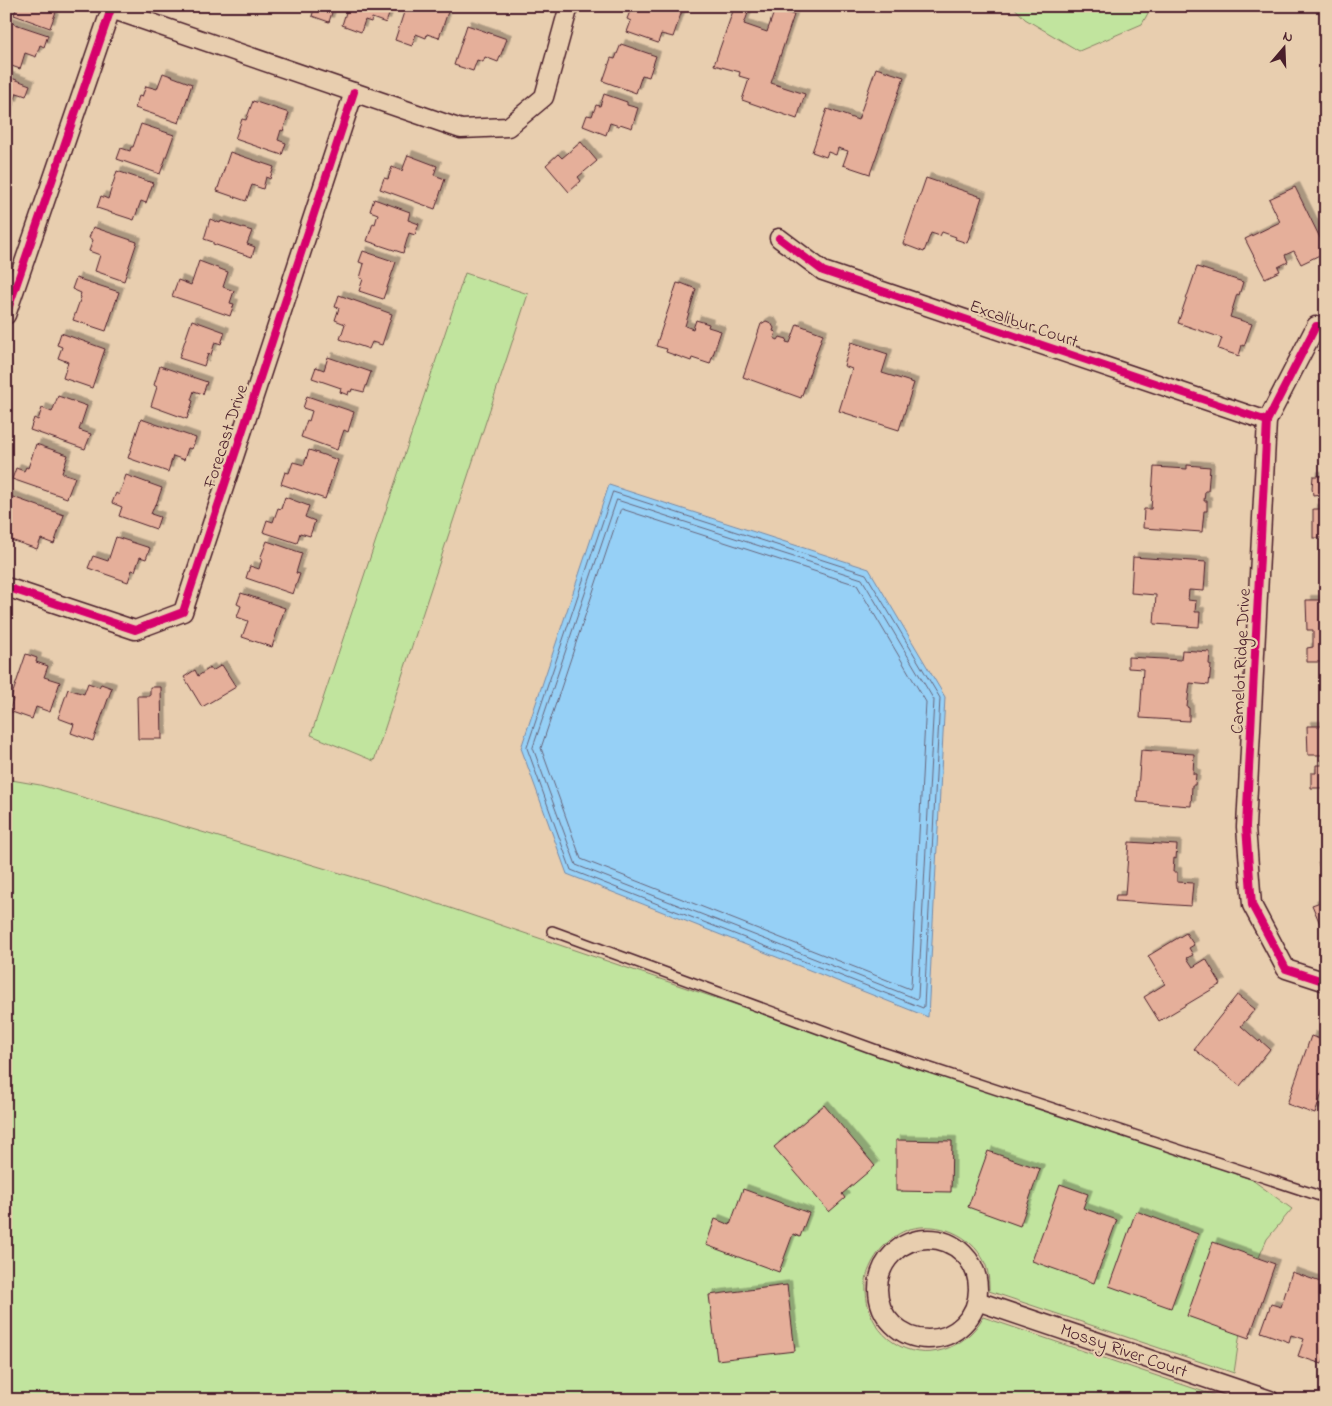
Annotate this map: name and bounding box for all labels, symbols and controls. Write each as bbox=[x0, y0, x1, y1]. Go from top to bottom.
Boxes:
north arrow bbox=[1260, 22, 1310, 72]
text: N bbox=[1280, 26, 1296, 49]
street label: Excalibur Court bbox=[966, 294, 1081, 356]
street label: Forecast Drive bbox=[198, 380, 256, 493]
street label: Camelot Ridge Drive bbox=[1225, 587, 1260, 735]
street label: Mossy River Court bbox=[1056, 1318, 1190, 1386]

